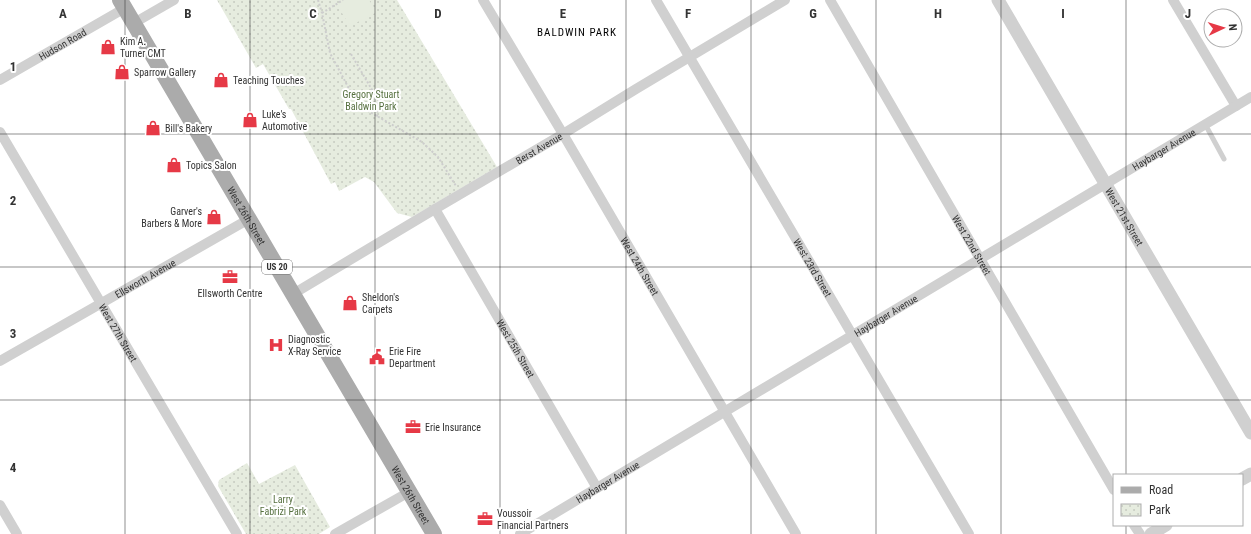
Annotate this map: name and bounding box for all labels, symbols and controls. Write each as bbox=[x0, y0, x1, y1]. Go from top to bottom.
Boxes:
text: A bbox=[59, 6, 67, 21]
text: B bbox=[184, 6, 192, 21]
text: C bbox=[309, 6, 317, 21]
text: D bbox=[434, 6, 442, 21]
text: E bbox=[560, 6, 567, 21]
text: F bbox=[685, 6, 691, 21]
text: G bbox=[809, 6, 817, 21]
text: H bbox=[934, 6, 942, 21]
text: I bbox=[1061, 6, 1065, 21]
text: J bbox=[1185, 6, 1191, 21]
north arrow bbox=[1203, 8, 1243, 48]
text: N bbox=[1226, 24, 1239, 31]
district label: BALDWIN PARK bbox=[537, 26, 617, 39]
street label: Hudson Road bbox=[37, 27, 88, 62]
place label: Kim A. Turner CMT bbox=[120, 36, 166, 59]
shop icon: Kim A. Turner CMT bbox=[99, 38, 117, 56]
text: 1 bbox=[10, 59, 16, 74]
shop icon: Sparrow Gallery bbox=[113, 63, 131, 81]
place label: Sparrow Gallery bbox=[134, 67, 196, 78]
shop icon: Teaching Touches bbox=[212, 71, 230, 89]
place label: Teaching Touches bbox=[233, 75, 305, 86]
park label: Gregory Stuart Baldwin Park bbox=[342, 89, 400, 112]
place label: Luke's Automotive bbox=[262, 109, 307, 132]
shop icon: Luke's Automotive bbox=[241, 111, 259, 129]
shop icon: Bill's Bakery bbox=[144, 119, 162, 137]
place label: Bill's Bakery bbox=[165, 123, 212, 134]
street label: Haybarger Avenue bbox=[1130, 126, 1198, 173]
street label: Berst Avenue bbox=[514, 131, 565, 166]
shop icon: Topics Salon bbox=[165, 156, 183, 174]
place label: Topics Salon bbox=[186, 160, 237, 171]
street label: West 26th Street bbox=[225, 185, 268, 247]
street label: West 21st Street bbox=[1103, 186, 1145, 248]
text: 2 bbox=[10, 193, 17, 208]
place label: Garver's Barbers & More bbox=[141, 206, 202, 229]
shop icon: Garver's Barbers & More bbox=[205, 208, 223, 226]
street label: West 22nd Street bbox=[950, 213, 993, 277]
street label: West 24th Street bbox=[618, 235, 661, 297]
street label: West 23rd Street bbox=[791, 237, 834, 299]
street label: Ellsworth Avenue bbox=[113, 257, 178, 300]
road number: US 20 bbox=[262, 260, 292, 274]
office icon: Ellsworth Centre bbox=[221, 268, 239, 286]
place label: Ellsworth Centre bbox=[198, 288, 263, 299]
place label: Sheldon's Carpets bbox=[362, 292, 400, 315]
street label: Haybarger Avenue bbox=[852, 293, 920, 339]
shop icon: Sheldon's Carpets bbox=[341, 294, 359, 312]
street label: West 27th Street bbox=[97, 302, 139, 364]
street label: West 25th Street bbox=[494, 317, 537, 380]
text: 3 bbox=[10, 326, 16, 341]
place label: Diagnostic X-Ray Service bbox=[288, 334, 341, 357]
hospital icon: Diagnostic X-Ray Service bbox=[267, 336, 285, 354]
place label: Erie Fire Department bbox=[389, 346, 435, 369]
public building icon: Erie Fire Department bbox=[368, 348, 386, 366]
office icon: Erie Insurance bbox=[404, 418, 422, 436]
place label: Erie Insurance bbox=[425, 422, 481, 433]
street label: Haybarger Avenue bbox=[574, 459, 642, 505]
text: 4 bbox=[10, 460, 17, 475]
street label: West 26th Street bbox=[389, 464, 432, 526]
legend bbox=[1113, 474, 1243, 526]
text: Road bbox=[1149, 483, 1173, 497]
park label: Larry Fabrizi Park bbox=[260, 494, 307, 517]
text: Park bbox=[1149, 503, 1171, 517]
place label: Voussoir Financial Partners bbox=[497, 508, 569, 531]
office icon: Voussoir Financial Partners bbox=[476, 510, 494, 528]

